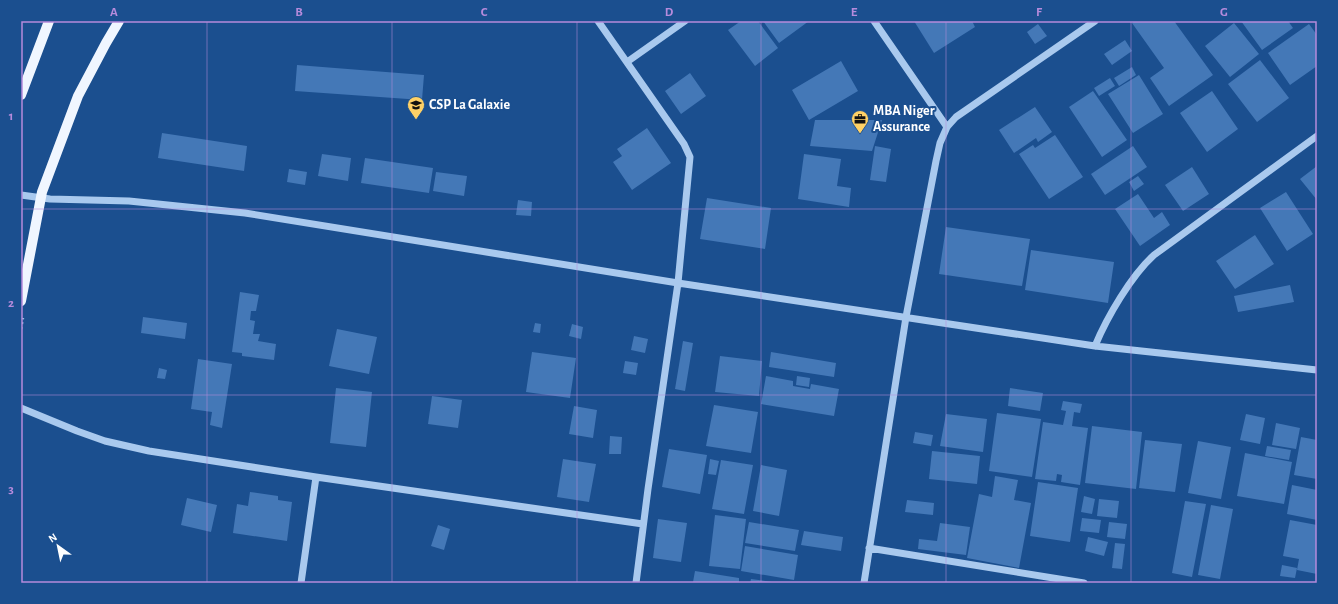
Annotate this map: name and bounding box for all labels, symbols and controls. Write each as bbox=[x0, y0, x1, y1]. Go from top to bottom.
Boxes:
text: A bbox=[110, 6, 118, 19]
text: B bbox=[295, 6, 303, 19]
text: C bbox=[481, 6, 488, 19]
text: D bbox=[665, 6, 674, 19]
text: E bbox=[851, 6, 858, 19]
text: F bbox=[1036, 6, 1043, 19]
text: G bbox=[1220, 6, 1228, 19]
school or university icon: CSP La Galaxie bbox=[406, 95, 426, 120]
place label: CSP La Galaxie bbox=[429, 98, 510, 112]
place label: MBA Niger Assurance bbox=[873, 104, 935, 134]
office icon: MBA Niger Assurance bbox=[850, 109, 870, 134]
text: 1 bbox=[9, 110, 13, 123]
text: 2 bbox=[8, 297, 14, 310]
text: 3 bbox=[8, 483, 14, 496]
north arrow bbox=[38, 526, 78, 566]
text: N bbox=[47, 531, 59, 545]

